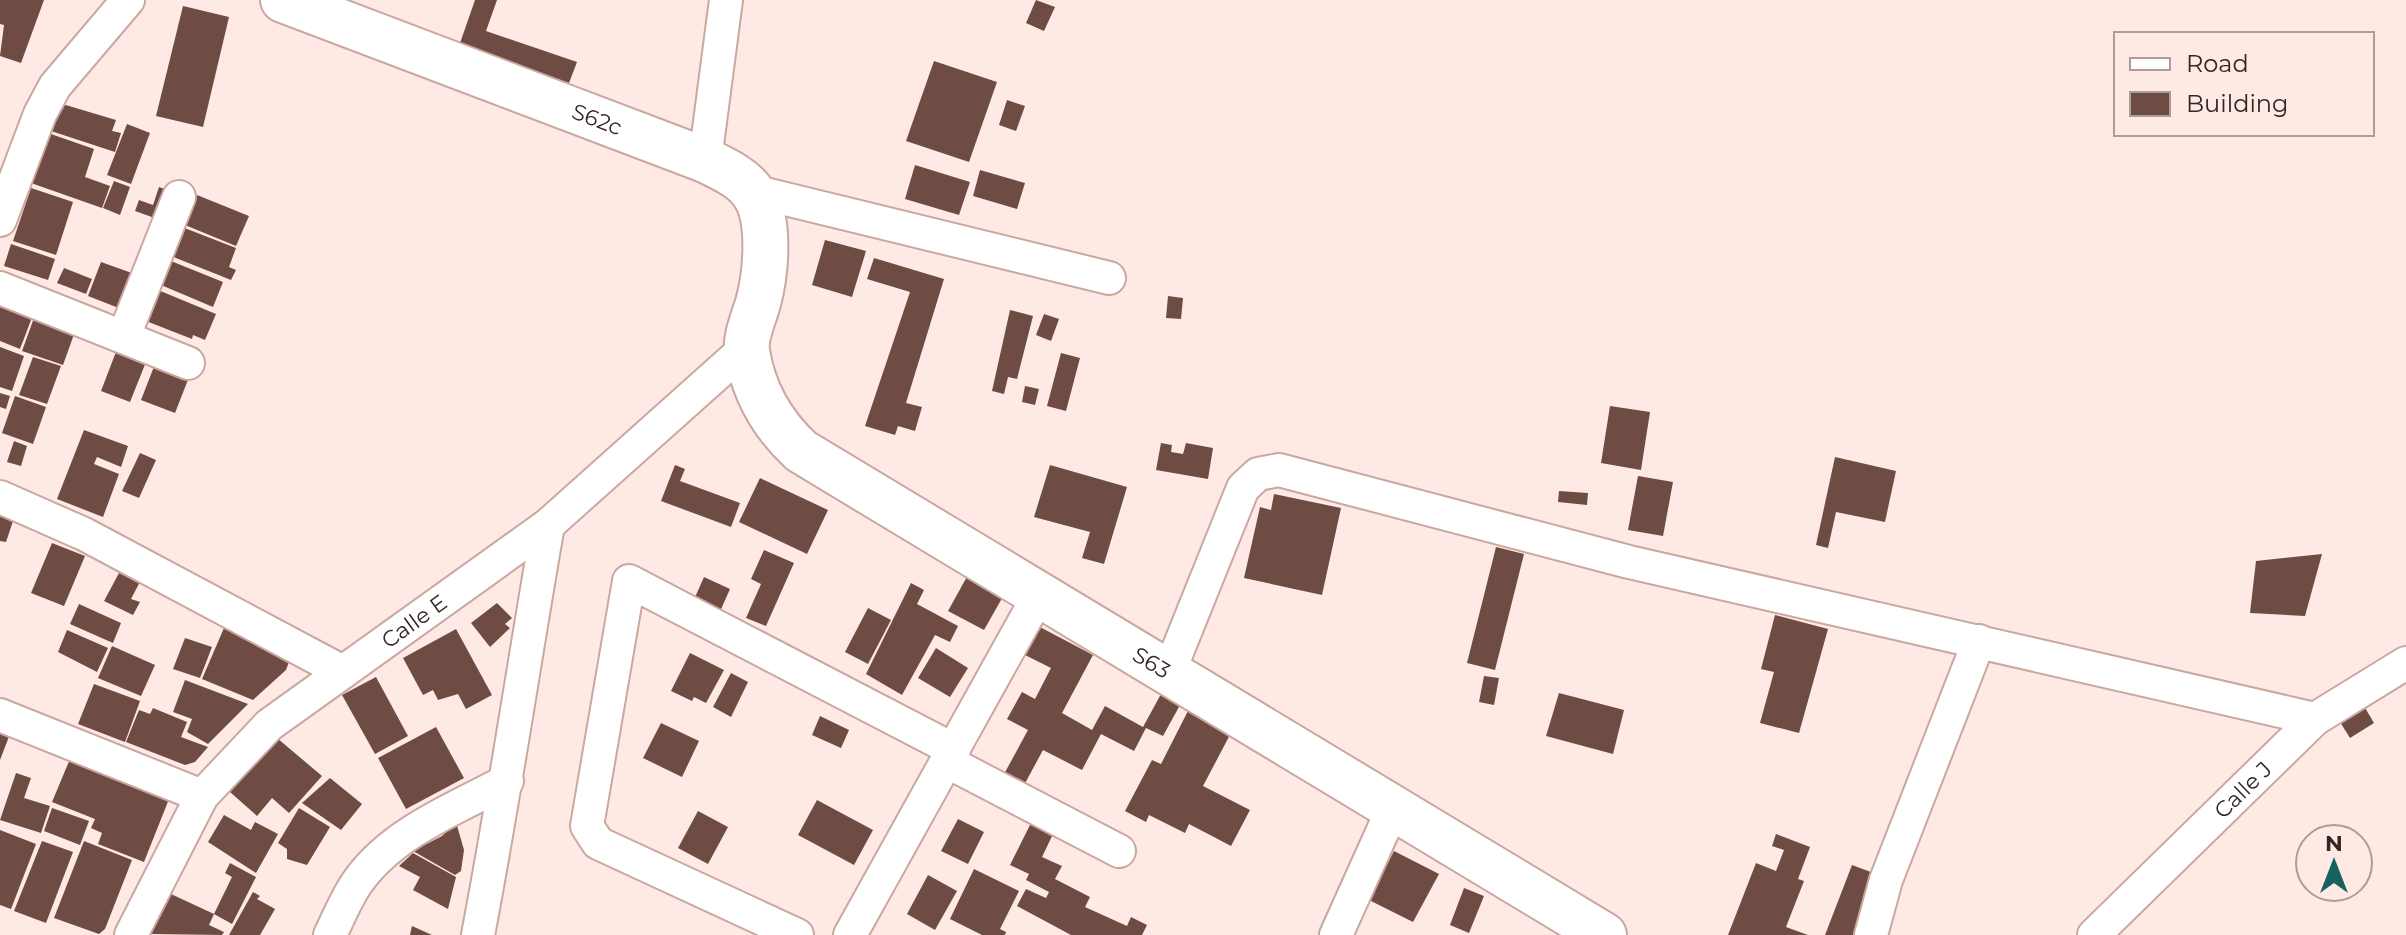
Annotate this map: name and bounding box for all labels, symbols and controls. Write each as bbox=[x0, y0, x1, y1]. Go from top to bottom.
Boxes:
legend bbox=[2114, 32, 2374, 136]
text: Road bbox=[2186, 49, 2249, 78]
text: Building bbox=[2186, 89, 2289, 118]
street label: S62c bbox=[568, 98, 626, 141]
street label: Calle E bbox=[376, 589, 452, 654]
street label: S63 bbox=[1128, 641, 1175, 685]
street label: Calle J bbox=[2209, 756, 2278, 824]
north arrow bbox=[2294, 823, 2374, 903]
text: N bbox=[2325, 830, 2343, 857]

